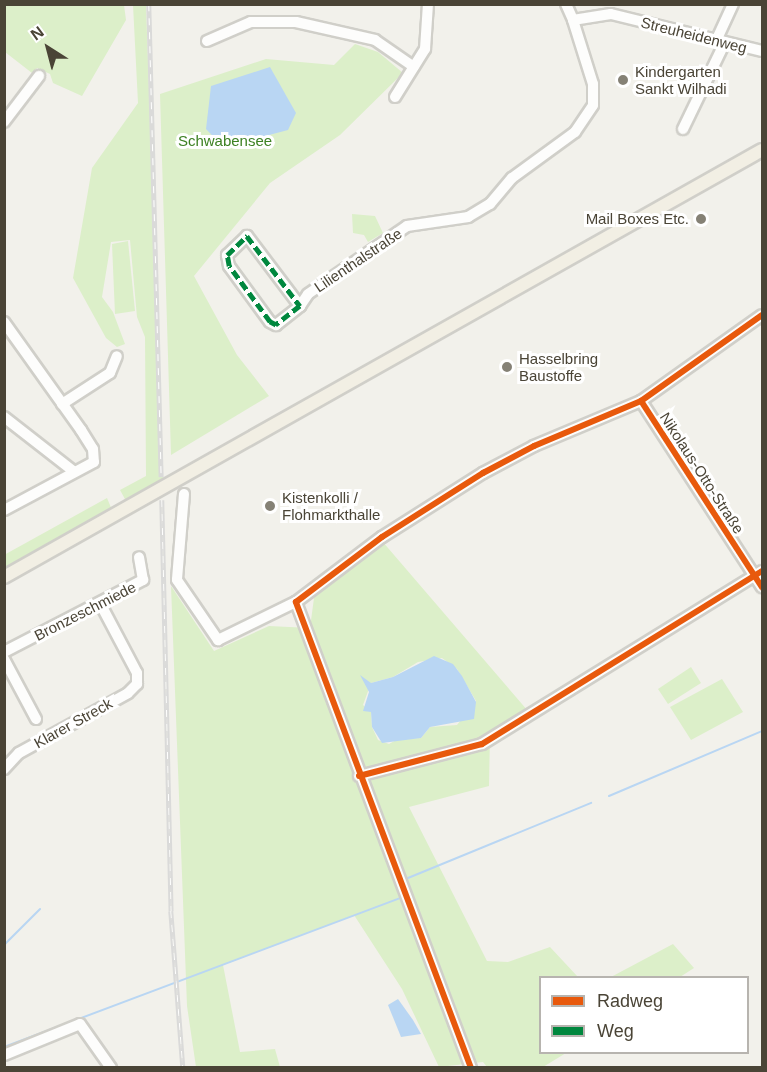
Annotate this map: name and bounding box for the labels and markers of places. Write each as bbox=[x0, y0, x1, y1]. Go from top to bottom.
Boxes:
place label: Kindergarten Sankt Wilhadi bbox=[635, 62, 727, 97]
marker: Kindergarten Sankt Wilhadi bbox=[616, 73, 630, 87]
place label: Mail Boxes Etc. bbox=[586, 210, 689, 228]
marker: Mail Boxes Etc. bbox=[694, 212, 708, 226]
place label: Hasselbring Baustoffe bbox=[519, 349, 598, 384]
marker: Hasselbring Baustoffe bbox=[500, 360, 514, 374]
place label: Kistenkolli / Flohmarkthalle bbox=[282, 488, 380, 523]
marker: Kistenkolli / Flohmarkthalle bbox=[263, 499, 277, 513]

